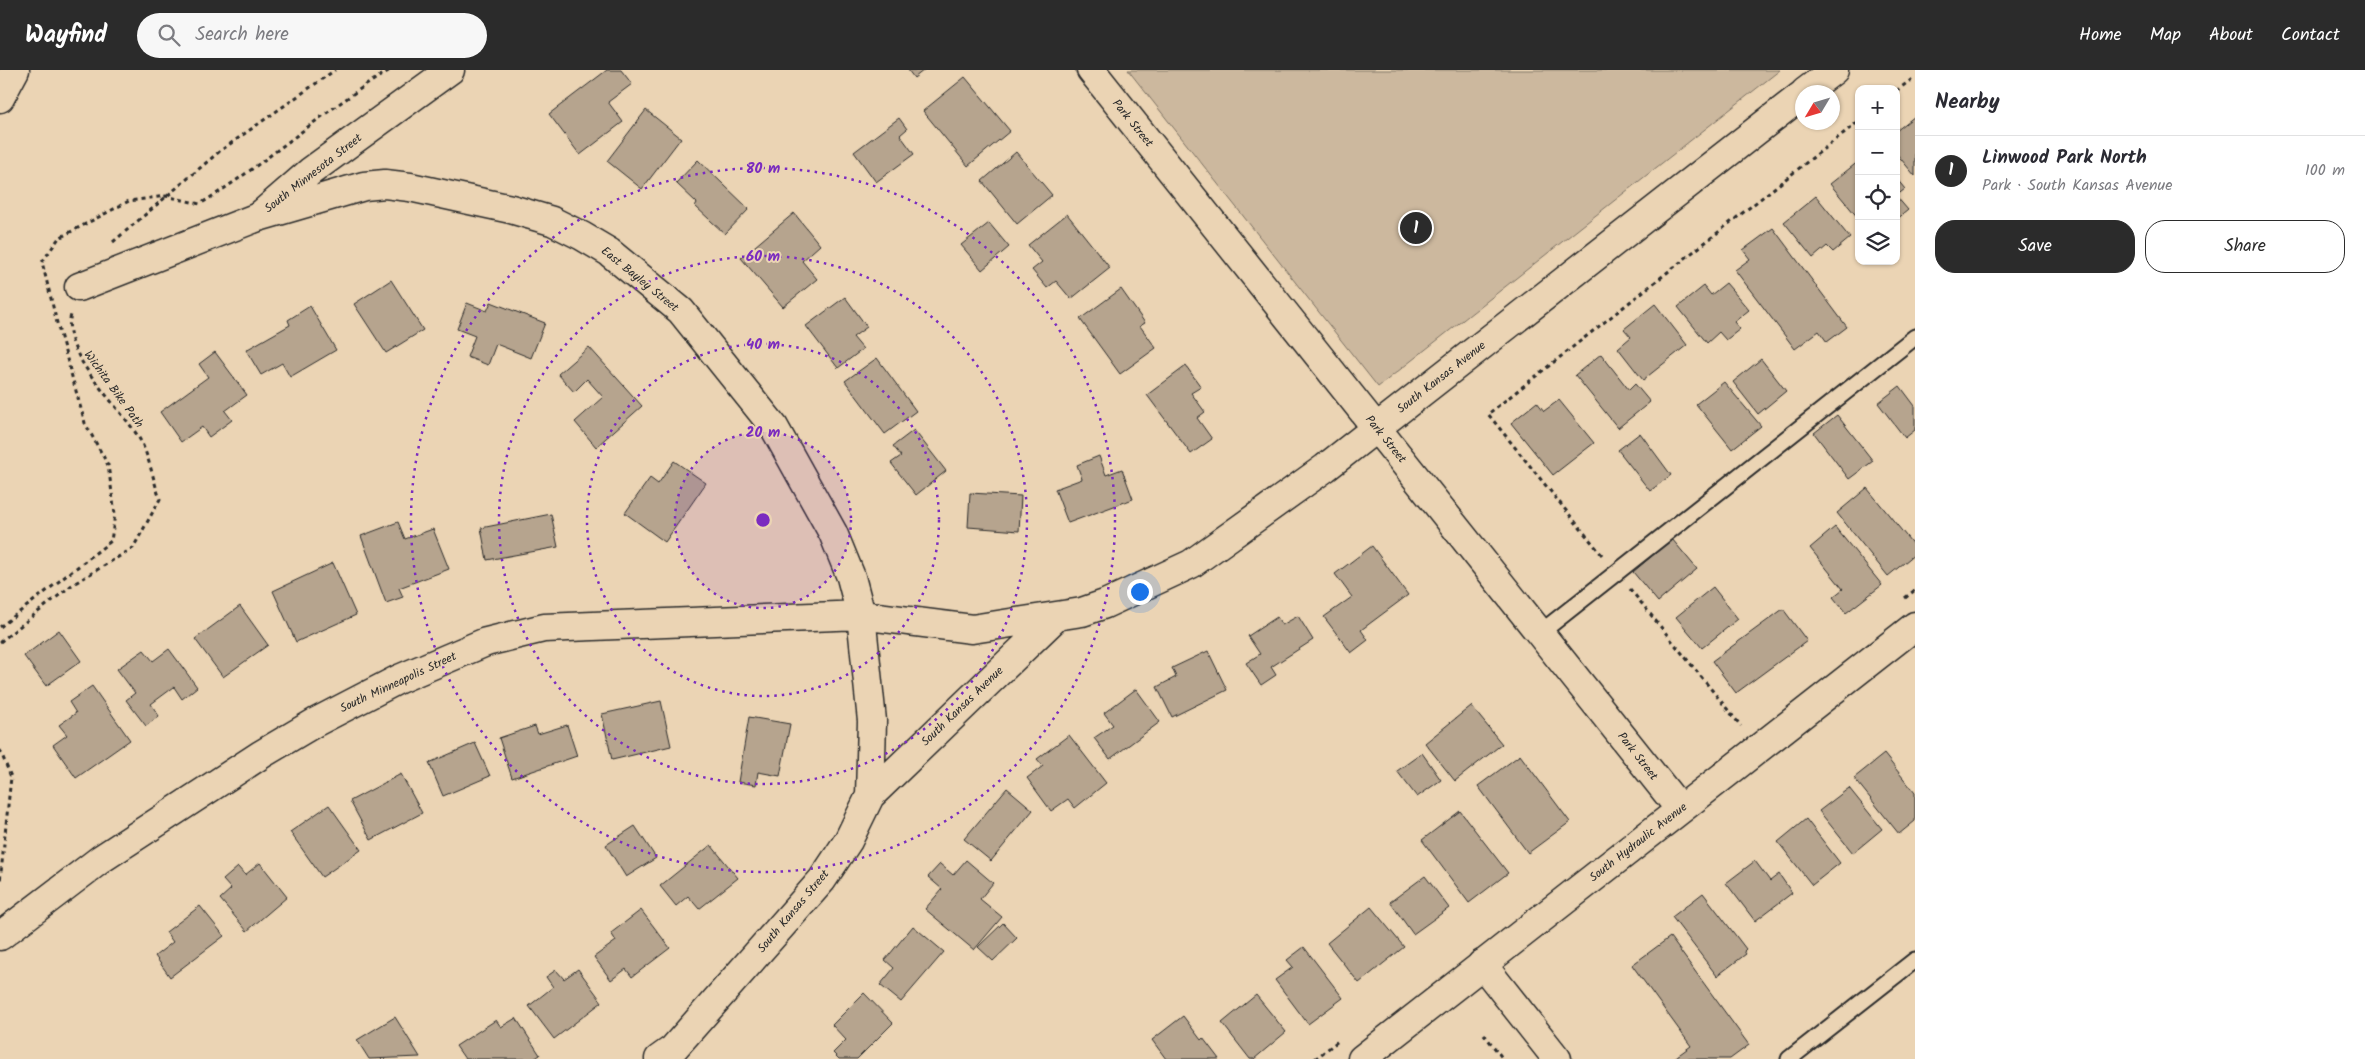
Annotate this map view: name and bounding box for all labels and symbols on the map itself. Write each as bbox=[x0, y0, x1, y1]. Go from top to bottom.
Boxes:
north arrow bbox=[1795, 85, 1840, 130]
street label: Park Street bbox=[1107, 95, 1158, 152]
street label: South Minnesota Street bbox=[260, 129, 367, 218]
text: 80 m bbox=[746, 157, 780, 181]
pin: 1 bbox=[1400, 209, 1432, 247]
street label: East Bayley Street bbox=[597, 242, 683, 317]
text: 60 m bbox=[746, 245, 780, 269]
text: 40 m bbox=[746, 333, 780, 357]
street label: South Kansas Avenue bbox=[1393, 336, 1490, 418]
street label: Wichita Bike Path bbox=[79, 347, 148, 432]
street label: Park Street bbox=[1360, 411, 1411, 468]
text: 20 m bbox=[746, 421, 780, 445]
centre of rings bbox=[754, 511, 772, 529]
your location bbox=[1127, 579, 1153, 605]
street label: South Minneapolis Street bbox=[337, 647, 460, 718]
street label: South Kansas Avenue bbox=[917, 661, 1008, 751]
street label: Park Street bbox=[1613, 728, 1663, 785]
street label: South Hydraulic Avenue bbox=[1585, 798, 1692, 887]
street label: South Kansas Street bbox=[753, 865, 834, 957]

